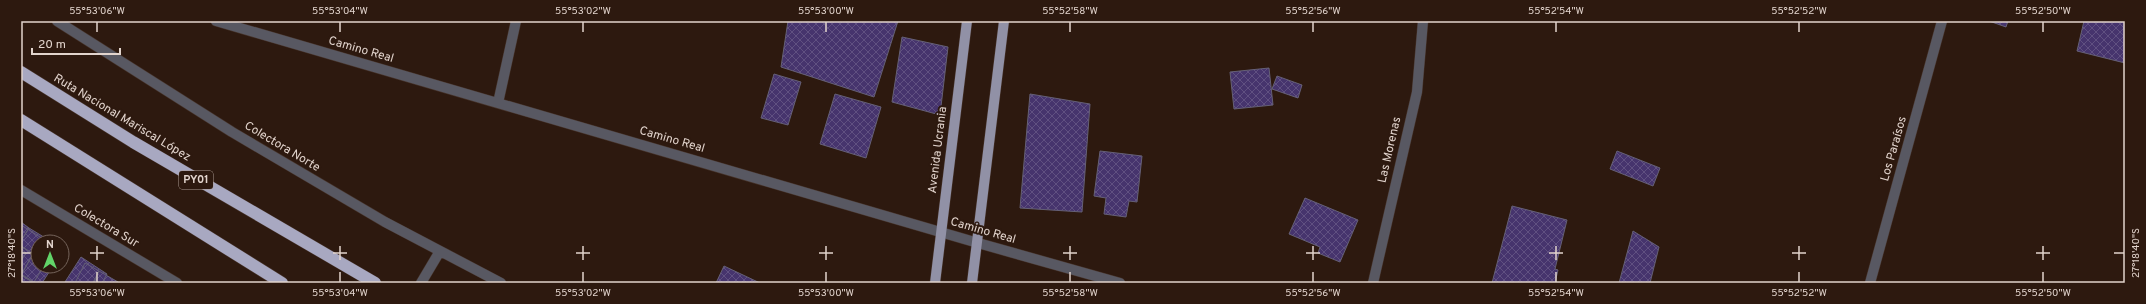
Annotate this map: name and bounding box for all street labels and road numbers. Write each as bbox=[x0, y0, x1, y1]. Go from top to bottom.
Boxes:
street label: Camino Real bbox=[326, 33, 396, 67]
street label: Ruta Nacional Mariscal López bbox=[50, 71, 194, 165]
street label: Avenida Ucrania bbox=[925, 106, 951, 194]
street label: Las Morenas bbox=[1375, 115, 1405, 185]
street label: Los Paraísos bbox=[1877, 115, 1911, 183]
street label: Colectora Norte bbox=[241, 118, 323, 176]
street label: Camino Real bbox=[637, 123, 707, 157]
road number: PY01 bbox=[179, 171, 213, 189]
street label: Colectora Sur bbox=[70, 200, 142, 252]
street label: Camino Real bbox=[948, 214, 1018, 248]

